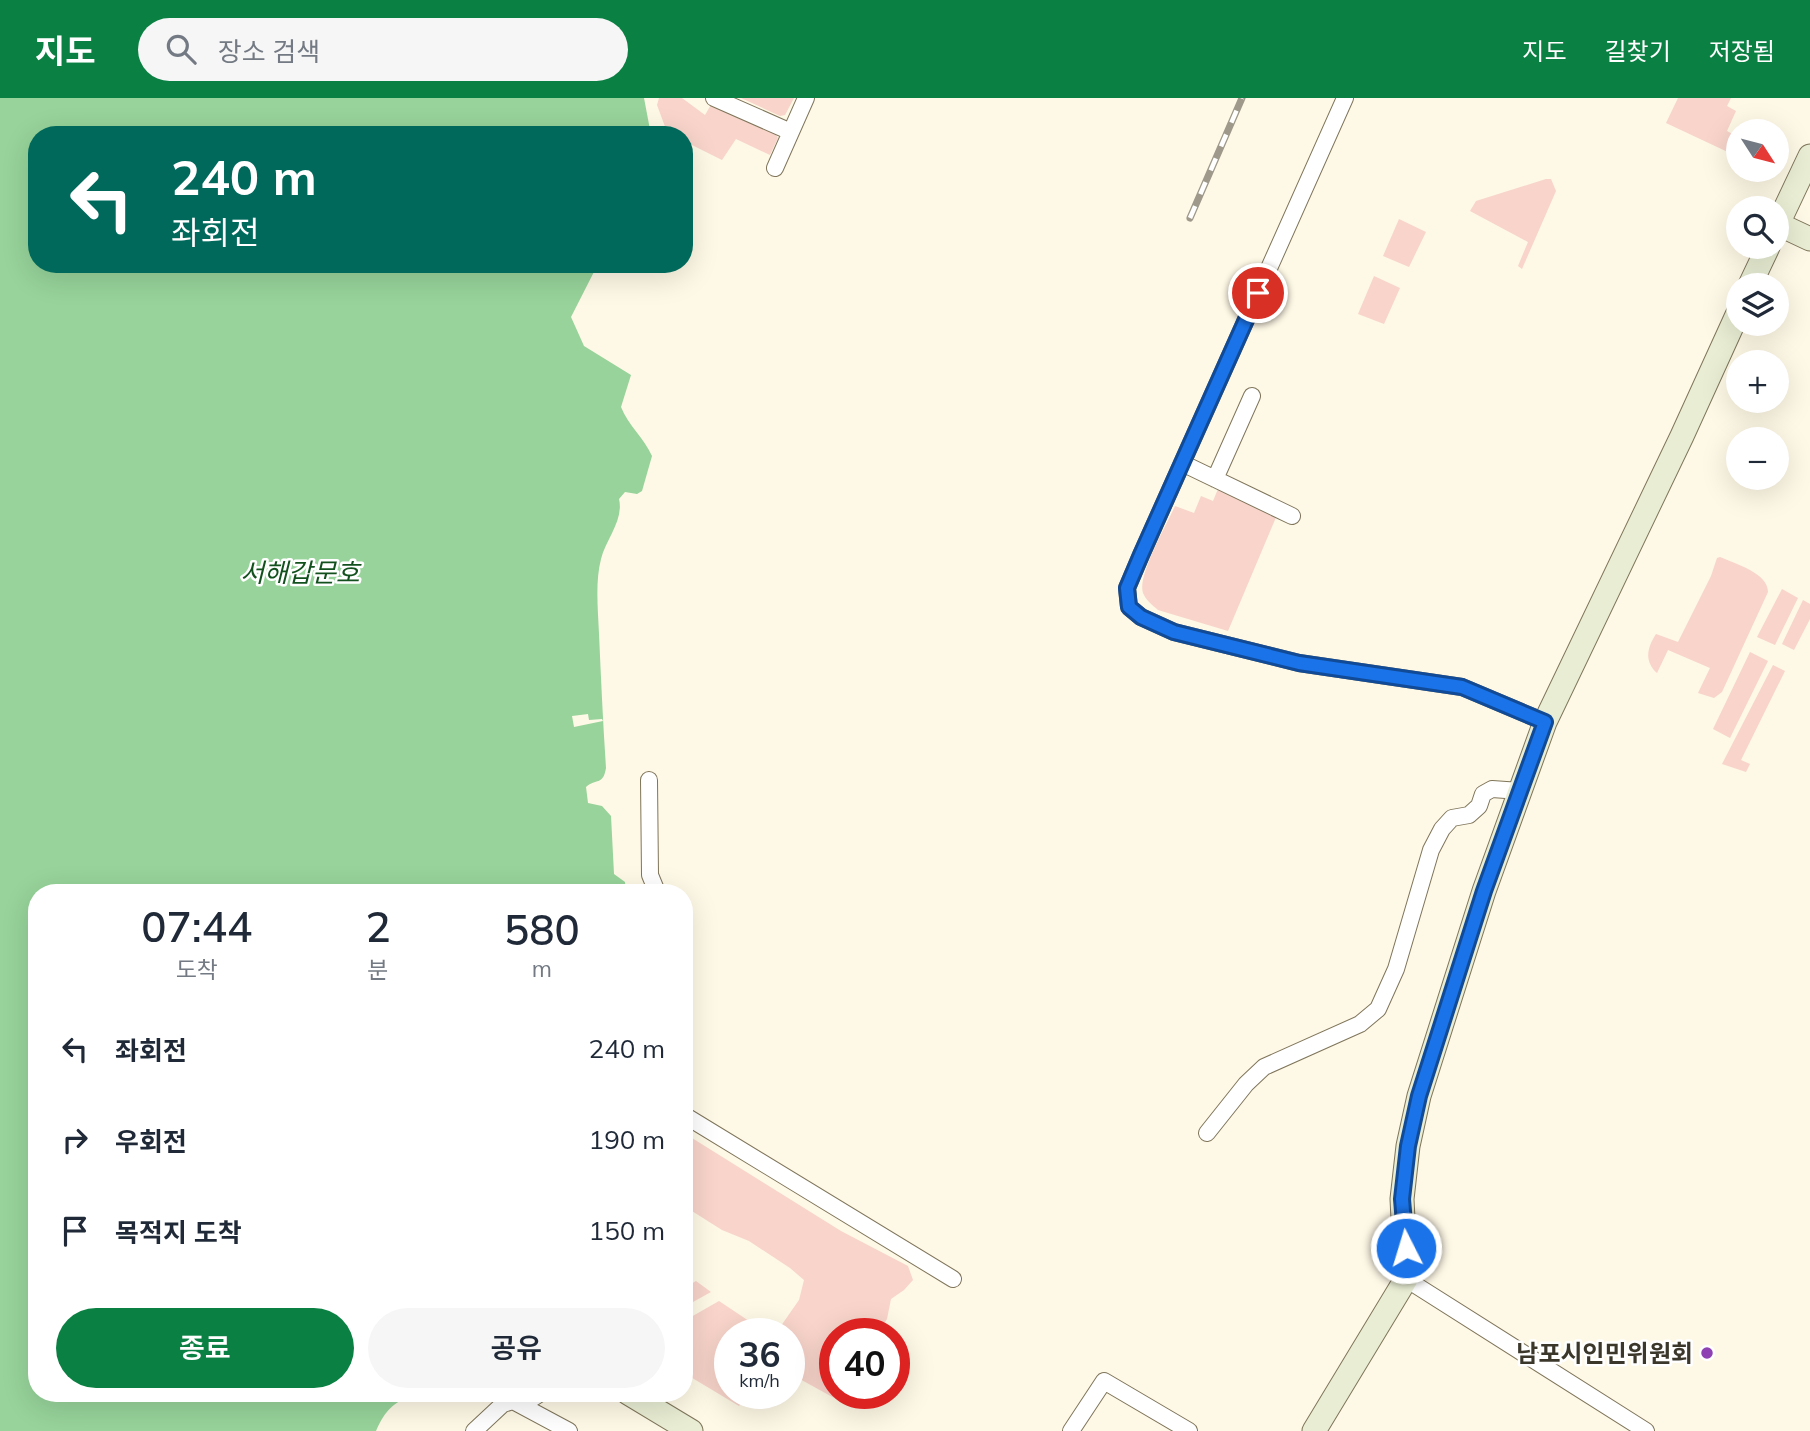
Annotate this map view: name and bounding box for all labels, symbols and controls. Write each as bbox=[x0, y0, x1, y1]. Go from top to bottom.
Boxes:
search box bbox=[138, 18, 628, 81]
text: 지도 bbox=[35, 30, 96, 71]
icon: search bbox=[162, 30, 200, 68]
text: 장소 검색 bbox=[218, 35, 320, 68]
text: 지도 bbox=[1522, 36, 1567, 66]
text: 길찾기 bbox=[1605, 36, 1671, 66]
text: 저장됨 bbox=[1709, 36, 1775, 66]
north arrow bbox=[1726, 119, 1788, 182]
map controls bbox=[1726, 119, 1789, 490]
text: 240 m bbox=[171, 146, 317, 207]
icon: left bbox=[56, 154, 147, 245]
button: search bbox=[1726, 196, 1789, 259]
text: 좌회전 bbox=[171, 212, 259, 252]
pin bbox=[1228, 263, 1288, 323]
button: layers bbox=[1726, 273, 1789, 336]
icon: arrive bbox=[1239, 274, 1277, 312]
button: + bbox=[1726, 350, 1789, 413]
button: − bbox=[1726, 427, 1789, 490]
water label: 서해갑문호 bbox=[240, 556, 362, 589]
text: 07:44 bbox=[141, 900, 252, 953]
text: 2 bbox=[365, 900, 391, 953]
text: 580 bbox=[504, 903, 580, 956]
text: m bbox=[532, 954, 552, 983]
text: 도착 bbox=[176, 955, 218, 984]
text: 분 bbox=[367, 955, 389, 984]
icon: left bbox=[56, 1030, 94, 1068]
text: 240 m bbox=[589, 1032, 665, 1065]
text: 좌회전 bbox=[115, 1034, 187, 1067]
icon: right bbox=[56, 1121, 94, 1159]
text: 190 m bbox=[589, 1123, 665, 1156]
text: 우회전 bbox=[115, 1125, 187, 1158]
position arrow bbox=[1369, 1211, 1443, 1285]
icon: arrive bbox=[56, 1212, 94, 1250]
text: 150 m bbox=[589, 1214, 665, 1247]
text: 목적지 도착 bbox=[115, 1216, 242, 1249]
button: 종료 bbox=[56, 1308, 354, 1388]
button: 공유 bbox=[368, 1308, 665, 1388]
speed limit sign: 40 bbox=[819, 1318, 910, 1409]
text: 36 bbox=[738, 1332, 781, 1376]
place label: 남포시인민위원회 bbox=[1516, 1338, 1693, 1368]
marker: 남포시인민위원회 bbox=[1699, 1345, 1715, 1361]
text: km/h bbox=[739, 1369, 780, 1392]

